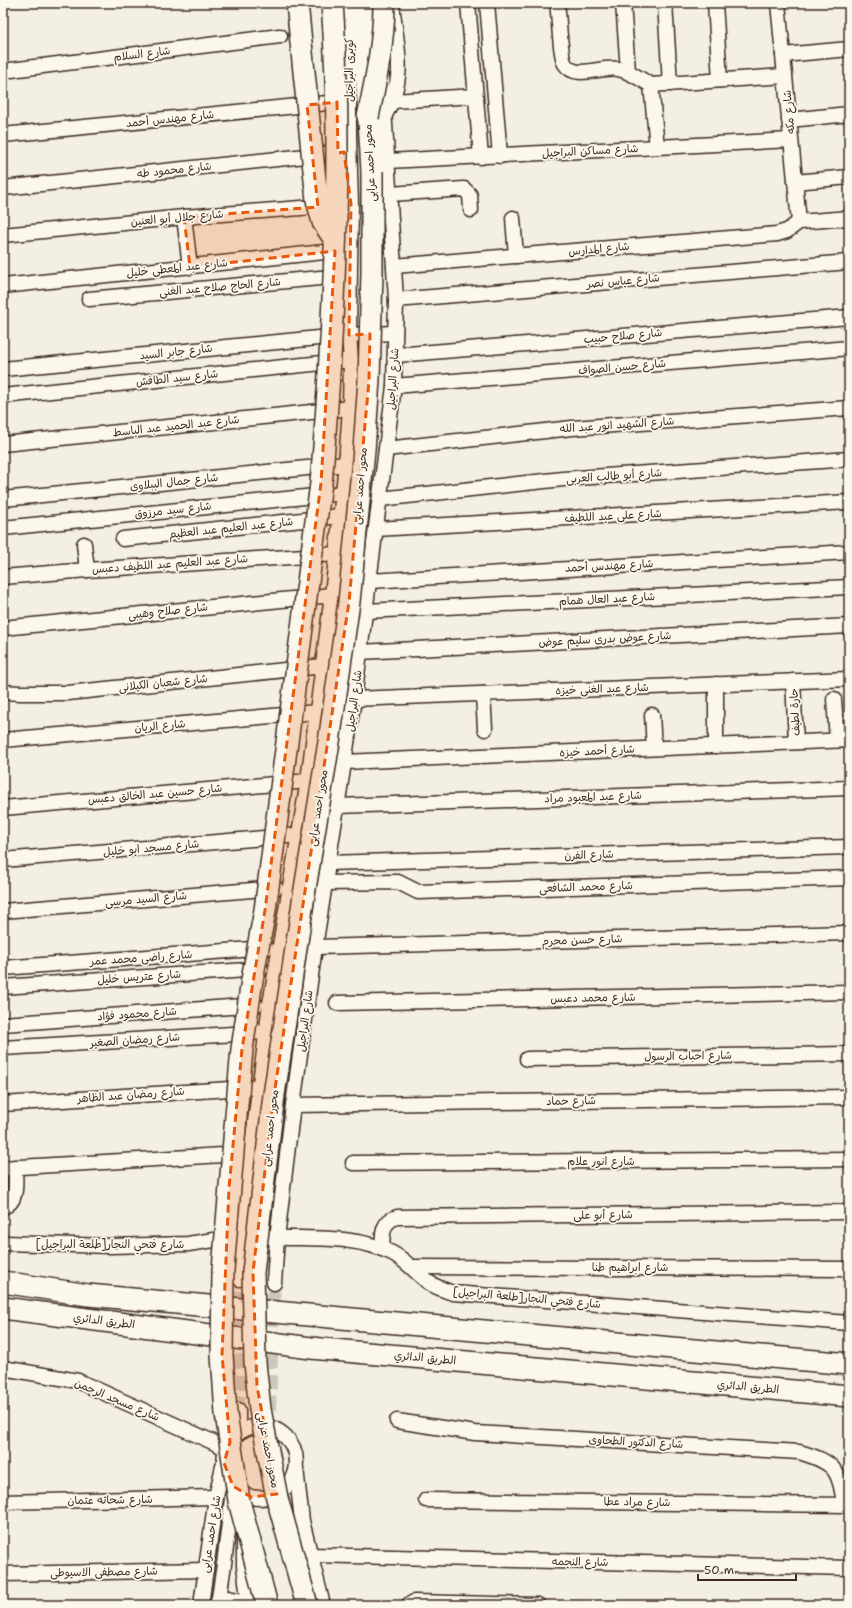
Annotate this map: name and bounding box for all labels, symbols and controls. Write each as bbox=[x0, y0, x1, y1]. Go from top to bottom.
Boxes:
street label: كوبرى البراجيل bbox=[342, 38, 357, 102]
street label: شارع السلام bbox=[113, 43, 171, 66]
street label: شارع مكه bbox=[780, 89, 799, 134]
street label: شارع مهندس أحمد bbox=[125, 107, 215, 132]
street label: محور احمد عرابى bbox=[360, 124, 380, 202]
street label: شارع مساكن البراجيل bbox=[541, 141, 639, 162]
street label: شارع محمود طه bbox=[136, 159, 212, 182]
street label: شارع جلال أبو العنين bbox=[130, 206, 224, 231]
street label: شارع المدارس bbox=[568, 239, 630, 260]
street label: شارع عبد المعطى خليل bbox=[126, 255, 229, 282]
street label: شارع عباس نصر bbox=[585, 270, 660, 293]
street label: شارع الحاج صلاح عبد الغنى bbox=[159, 274, 281, 301]
street label: شارع صلاح حبيب bbox=[583, 325, 663, 348]
street label: شارع جابر السيد bbox=[139, 341, 213, 364]
street label: شارع البراجيل bbox=[383, 347, 404, 411]
street label: شارع حسن الصواف bbox=[578, 356, 667, 379]
street label: شارع سيد الطافش bbox=[135, 366, 219, 391]
street label: شارع عبد الحميد عبد الباسط bbox=[112, 412, 240, 441]
street label: شارع الشهيد انور عبد الله bbox=[559, 414, 675, 437]
street label: محور احمد عرابى bbox=[349, 447, 371, 525]
street label: شارع أبو طالب العربى bbox=[566, 465, 663, 488]
street label: شارع جمال الببلاوى bbox=[129, 470, 219, 495]
street label: شارع سيد مرزوق bbox=[134, 499, 212, 522]
street label: شارع على عبد اللطيف bbox=[564, 506, 662, 527]
street label: شارع عبد العليم عبد العظيم bbox=[168, 514, 294, 543]
street label: شارع عبد العليم عبد اللطيف دعبس bbox=[92, 551, 249, 578]
street label: شارع مهندس أحمد bbox=[564, 556, 654, 577]
street label: شارع عبد العال همام bbox=[559, 589, 656, 610]
street label: شارع صلاح وهيبى bbox=[127, 599, 209, 624]
street label: شارع عوض بدرى سليم عوض bbox=[538, 628, 672, 651]
street label: شارع البراجيل bbox=[342, 669, 367, 733]
street label: شارع شعبان الكيلانى bbox=[118, 671, 208, 696]
street label: شارع عبد الغنى خيزه bbox=[555, 680, 649, 699]
street label: حارة لطيف bbox=[786, 688, 804, 736]
street label: شارع الريان bbox=[134, 716, 186, 737]
street label: شارع أحمد خيزه bbox=[559, 742, 635, 761]
street label: محور احمد عرابى bbox=[305, 769, 331, 847]
street label: شارع حسين عبد الخالق دعبس bbox=[87, 781, 223, 808]
street label: شارع عبد المعبود مراد bbox=[544, 788, 642, 807]
street label: شارع مسجد ابو خليل bbox=[102, 836, 200, 861]
street label: شارع الفرن bbox=[564, 847, 614, 864]
street label: شارع محمد الشافعى bbox=[539, 878, 633, 897]
street label: شارع السيد مرسى bbox=[104, 888, 188, 911]
street label: شارع حسن محرم bbox=[541, 931, 623, 950]
street label: شارع راضى محمد عمر bbox=[88, 947, 193, 970]
street label: شارع عتريس خليل bbox=[97, 967, 181, 988]
street label: شارع البراجيل bbox=[293, 989, 318, 1053]
street label: شارع محمد دعبس bbox=[550, 990, 636, 1007]
street label: شارع محمود فؤاد bbox=[97, 1004, 177, 1025]
street label: شارع رمضان الصغير bbox=[88, 1029, 181, 1052]
street label: شارع احباب الرسول bbox=[644, 1048, 732, 1065]
street label: شارع رمضان عبد الظاهر bbox=[76, 1084, 185, 1107]
street label: محور احمد عرابى bbox=[258, 1089, 282, 1167]
street label: شارع حماد bbox=[546, 1093, 596, 1110]
street label: شارع انور علام bbox=[567, 1154, 635, 1170]
street label: شارع أبو على bbox=[573, 1207, 633, 1224]
street label: شارع فتحي النجار[طلعة البراجيل] bbox=[36, 1237, 184, 1255]
street label: شارع ابراهيم طنا bbox=[592, 1260, 668, 1276]
street label: شارع فتحي النجار[طلعة البراجيل] bbox=[452, 1284, 602, 1315]
street label: الطريق الدائري bbox=[72, 1310, 136, 1333]
street label: الطريق الدائري bbox=[393, 1348, 457, 1369]
street label: شارع مسجد الرحمن bbox=[72, 1375, 162, 1426]
street label: الطريق الدائري bbox=[716, 1377, 780, 1398]
street label: محور احمد عرابى bbox=[253, 1411, 283, 1489]
street label: شارع الدكتور الطحاوى bbox=[588, 1432, 684, 1453]
street label: شارع شحاته عتمان bbox=[67, 1492, 153, 1509]
street label: شارع احمد عرابى bbox=[197, 1494, 226, 1574]
street label: شارع مراد عطا bbox=[603, 1494, 671, 1511]
street label: شارع النجمه bbox=[551, 1554, 609, 1571]
scale bar bbox=[698, 1556, 796, 1582]
text: 50 m bbox=[704, 1562, 734, 1578]
street label: شارع مصطفى الاسيوطى bbox=[50, 1564, 158, 1581]

